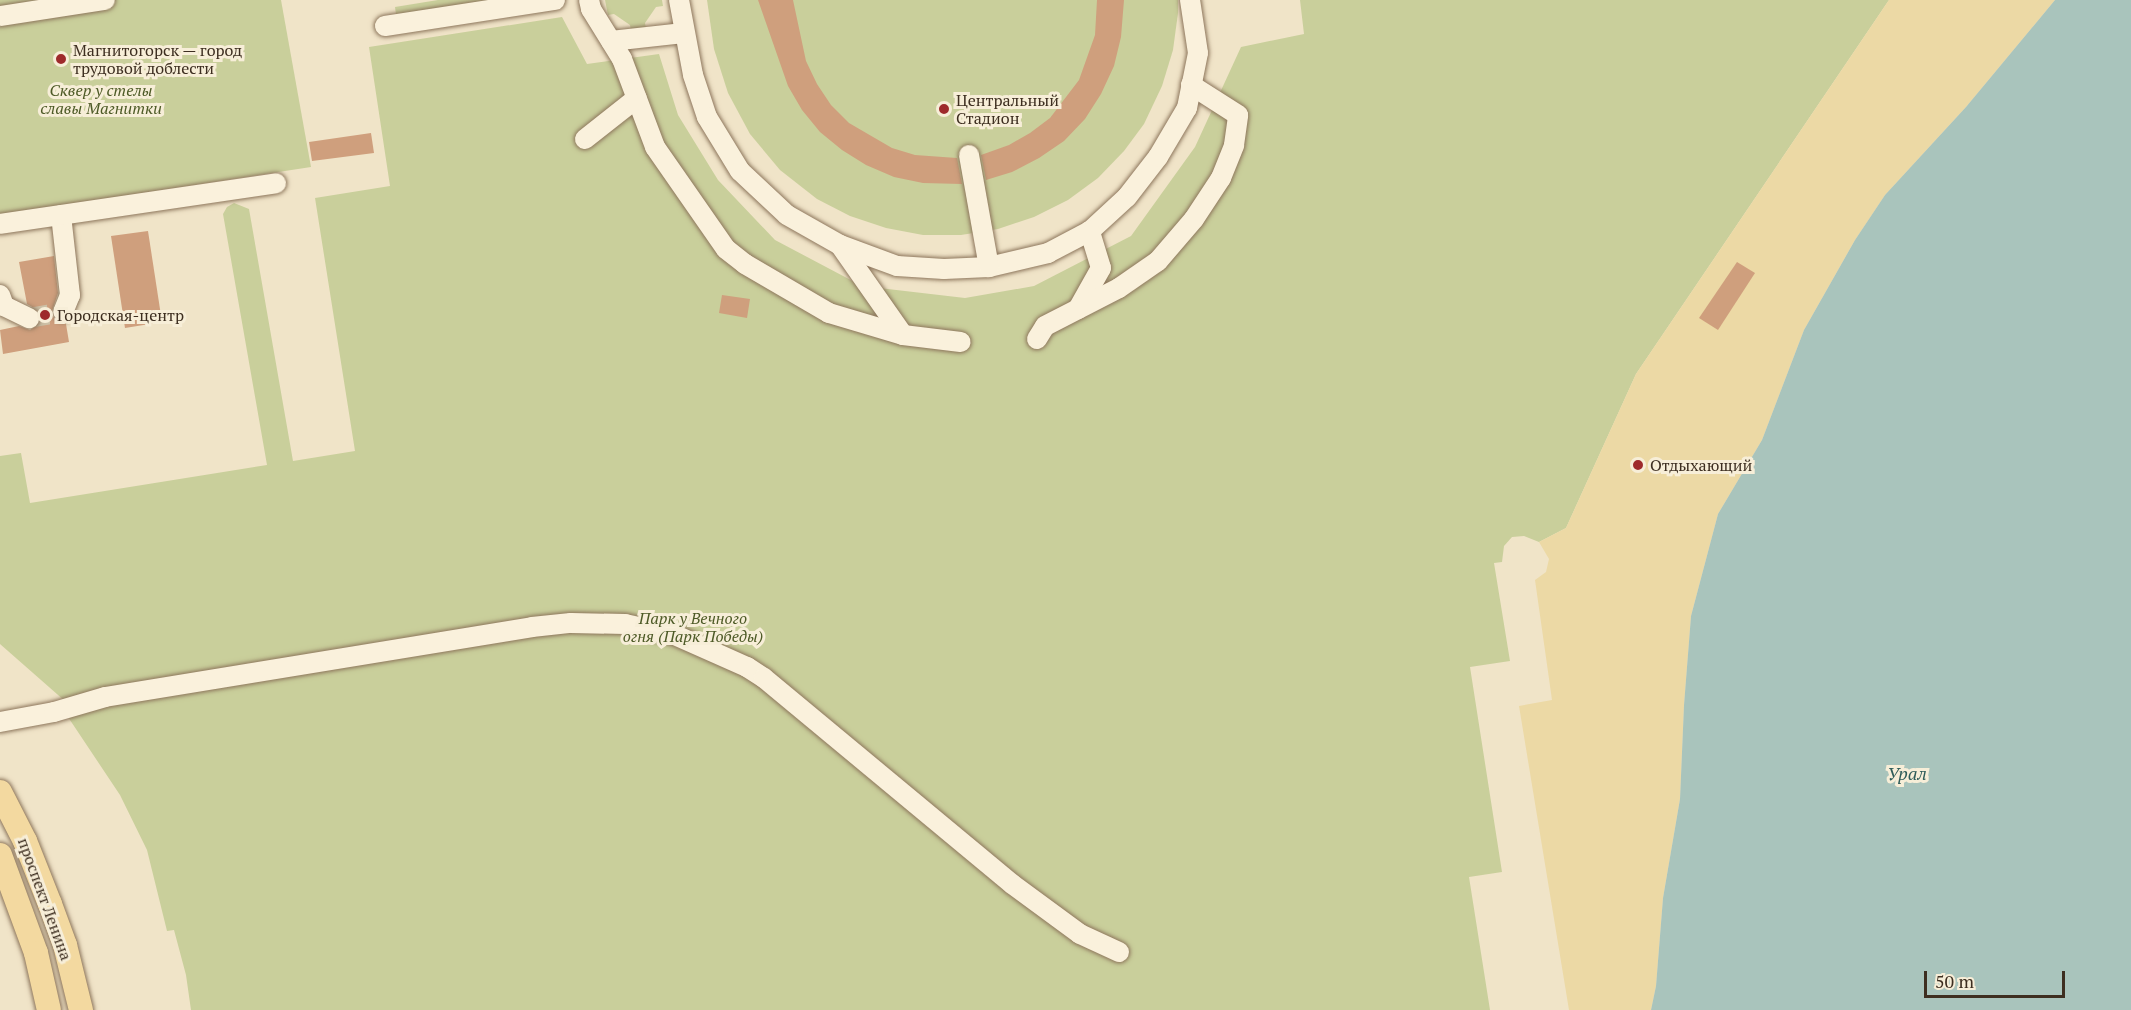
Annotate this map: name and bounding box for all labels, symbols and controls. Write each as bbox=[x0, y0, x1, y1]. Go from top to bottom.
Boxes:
place label: Магнитогорск — город трудовой доблести bbox=[73, 40, 243, 78]
marker: Магнитогорск — город трудовой доблести bbox=[54, 52, 68, 66]
park label: Сквер у стелы славы Магнитки bbox=[40, 80, 162, 118]
place label: Центральный Стадион bbox=[956, 90, 1059, 128]
marker: Центральный Стадион bbox=[937, 102, 951, 116]
place label: Городская-центр bbox=[57, 305, 184, 325]
marker: Городская-центр bbox=[38, 308, 52, 322]
place label: Отдыхающий bbox=[1650, 455, 1752, 475]
marker: Отдыхающий bbox=[1631, 458, 1645, 472]
park label: Парк у Вечного огня (Парк Победы) bbox=[623, 608, 763, 646]
water label: Урал bbox=[1887, 762, 1927, 784]
street label: проспект Ленина bbox=[14, 835, 76, 963]
scale bar bbox=[1927, 959, 2068, 997]
text: 50 m bbox=[1935, 969, 1974, 993]

